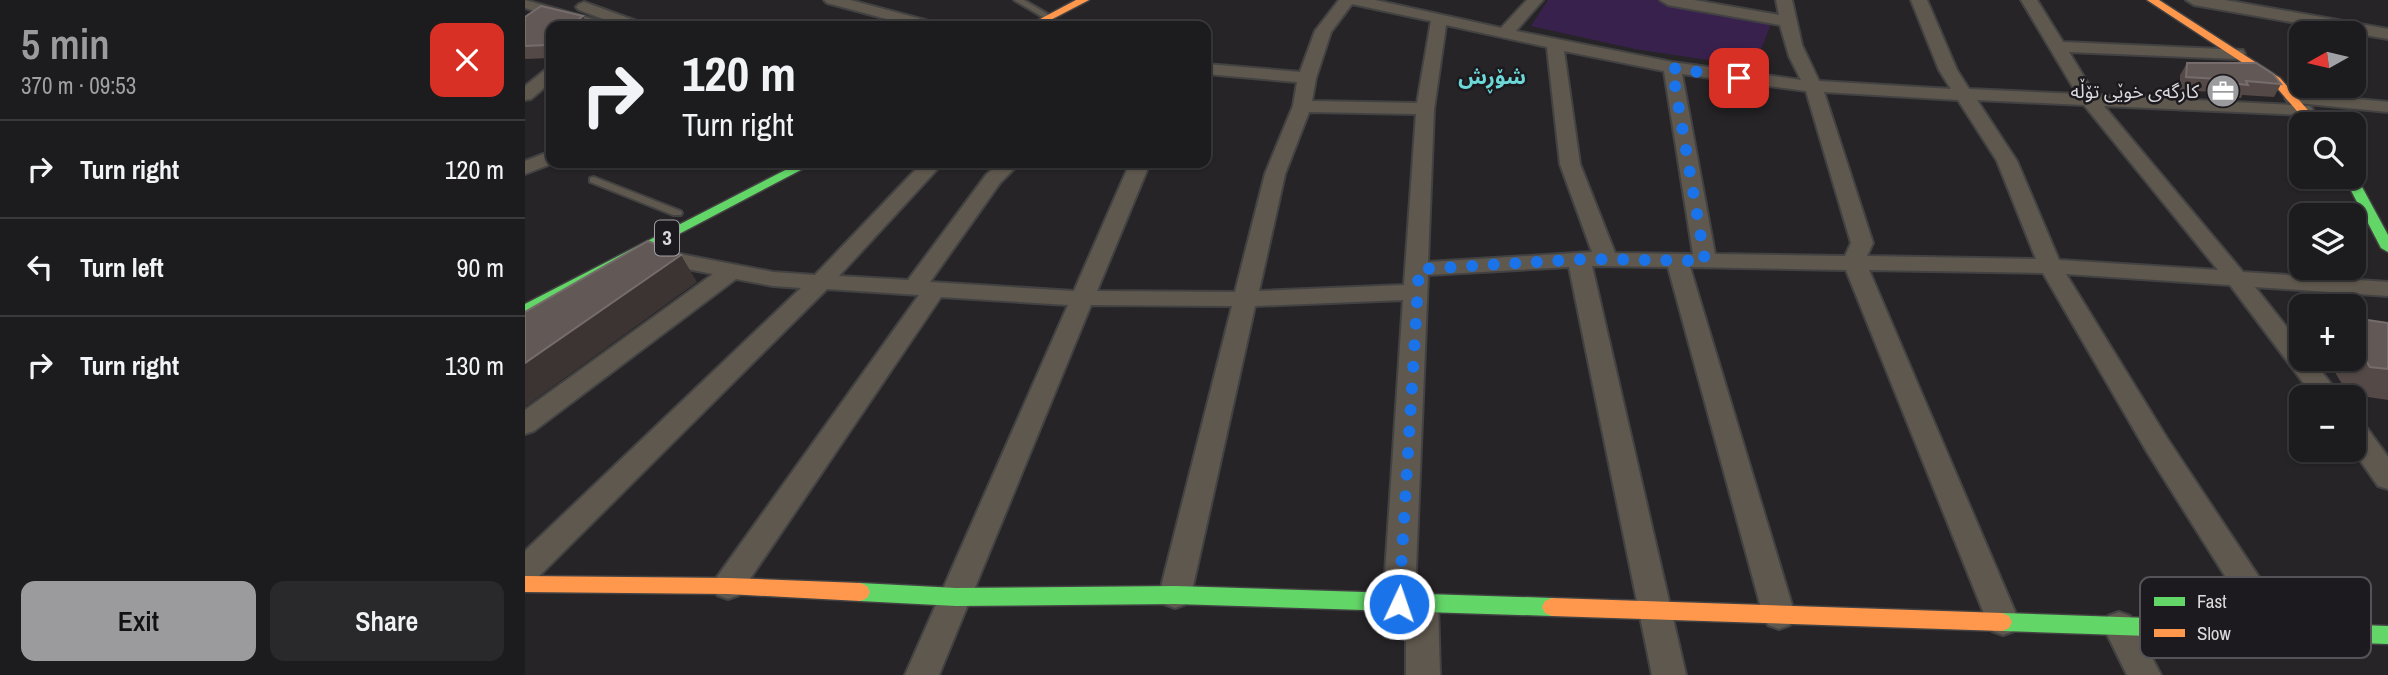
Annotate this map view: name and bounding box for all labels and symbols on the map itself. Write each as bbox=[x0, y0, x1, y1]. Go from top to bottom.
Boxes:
north arrow bbox=[2289, 21, 2366, 98]
pin bbox=[1709, 48, 1769, 108]
district label: شۆڕش bbox=[1458, 62, 1526, 94]
office icon: کارگەی خوێی تۆڵە bbox=[2204, 72, 2242, 110]
place label: کارگەی خوێی تۆڵە bbox=[2071, 78, 2200, 104]
road number: 3 bbox=[655, 220, 679, 256]
position arrow bbox=[1362, 567, 1436, 641]
legend bbox=[2140, 577, 2371, 658]
text: Fast bbox=[2197, 588, 2227, 614]
text: Slow bbox=[2197, 620, 2232, 646]

